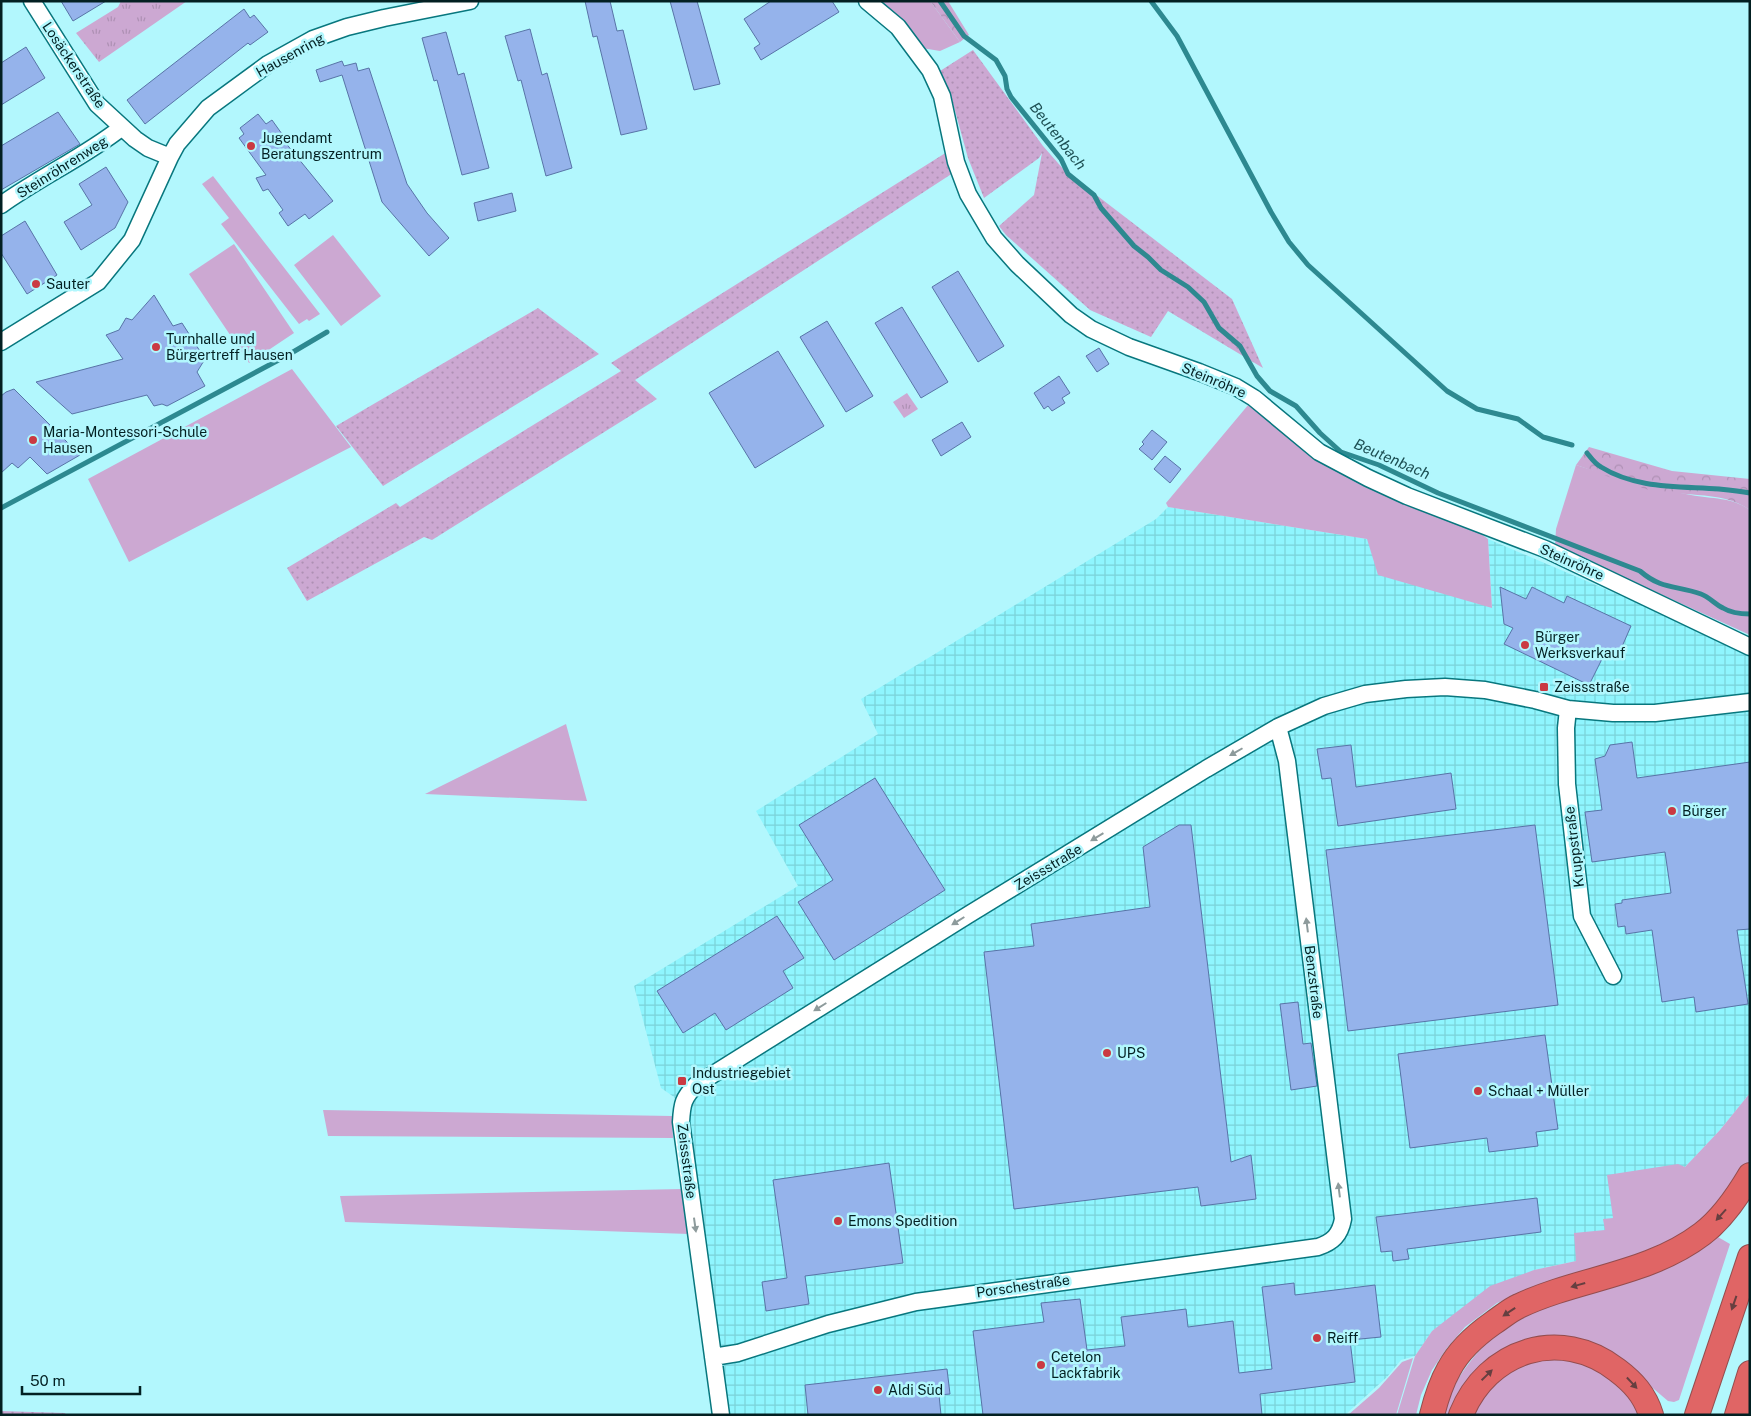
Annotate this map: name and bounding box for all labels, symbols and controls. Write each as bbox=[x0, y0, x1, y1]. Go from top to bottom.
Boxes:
street label: Losäckerstraße bbox=[39, 19, 109, 111]
street label: Hausenring bbox=[253, 30, 327, 80]
water label: Beutenbach bbox=[1027, 99, 1090, 173]
place label: Jugendamt Beratungszentrum bbox=[261, 130, 382, 162]
street label: Steinröhrenweg bbox=[14, 133, 110, 201]
marker: Jugendamt Beratungszentrum bbox=[245, 140, 257, 152]
place label: Sauter bbox=[46, 276, 90, 292]
marker: Sauter bbox=[30, 278, 42, 290]
place label: Turnhalle und Bürgertreff Hausen bbox=[166, 331, 293, 363]
marker: Turnhalle und Bürgertreff Hausen bbox=[150, 341, 162, 353]
street label: Steinröhre bbox=[1179, 359, 1249, 401]
place label: Maria-Montessori-Schule Hausen bbox=[43, 424, 207, 456]
marker: Maria-Montessori-Schule Hausen bbox=[27, 434, 39, 446]
water label: Beutenbach bbox=[1352, 435, 1433, 482]
street label: Steinröhre bbox=[1537, 541, 1607, 583]
place label: Bürger Werksverkauf bbox=[1535, 629, 1626, 661]
marker: Bürger Werksverkauf bbox=[1519, 639, 1531, 651]
place label: Zeissstraße bbox=[1554, 679, 1630, 695]
marker: Zeissstraße bbox=[1538, 681, 1550, 693]
one-way arrow bbox=[1229, 747, 1242, 756]
place label: Bürger bbox=[1682, 803, 1727, 819]
marker: Bürger bbox=[1666, 805, 1678, 817]
street label: Kruppstraße bbox=[1561, 806, 1587, 888]
one-way arrow bbox=[1090, 832, 1103, 841]
street label: Zeissstraße bbox=[1011, 841, 1085, 893]
one-way arrow bbox=[952, 916, 965, 926]
one-way arrow bbox=[1303, 916, 1311, 932]
street label: Benzstraße bbox=[1302, 944, 1326, 1020]
one-way arrow bbox=[814, 1003, 827, 1012]
place label: UPS bbox=[1117, 1045, 1145, 1061]
marker: UPS bbox=[1101, 1047, 1113, 1059]
place label: Industriegebiet Ost bbox=[692, 1065, 791, 1097]
marker: Industriegebiet Ost bbox=[676, 1075, 688, 1087]
place label: Schaal + Müller bbox=[1488, 1083, 1589, 1099]
marker: Schaal + Müller bbox=[1472, 1085, 1484, 1097]
street label: Zeissstraße bbox=[674, 1122, 700, 1200]
one-way arrow bbox=[1335, 1182, 1343, 1198]
one-way arrow bbox=[1715, 1208, 1727, 1220]
place label: Emons Spedition bbox=[848, 1213, 957, 1229]
marker: Emons Spedition bbox=[832, 1215, 844, 1227]
one-way arrow bbox=[692, 1218, 700, 1234]
street label: Porschestraße bbox=[975, 1272, 1071, 1300]
one-way arrow bbox=[1570, 1282, 1585, 1290]
one-way arrow bbox=[1729, 1296, 1737, 1311]
one-way arrow bbox=[1502, 1307, 1516, 1317]
place label: Reiff bbox=[1327, 1330, 1359, 1346]
marker: Reiff bbox=[1311, 1332, 1323, 1344]
place label: Cetelon Lackfabrik bbox=[1051, 1349, 1121, 1381]
marker: Cetelon Lackfabrik bbox=[1035, 1359, 1047, 1371]
scale bar bbox=[22, 1364, 140, 1396]
one-way arrow bbox=[1481, 1369, 1493, 1381]
text: 50 m bbox=[30, 1372, 65, 1389]
one-way arrow bbox=[1626, 1376, 1638, 1388]
place label: Aldi Süd bbox=[888, 1382, 943, 1398]
marker: Aldi Süd bbox=[872, 1384, 884, 1396]

